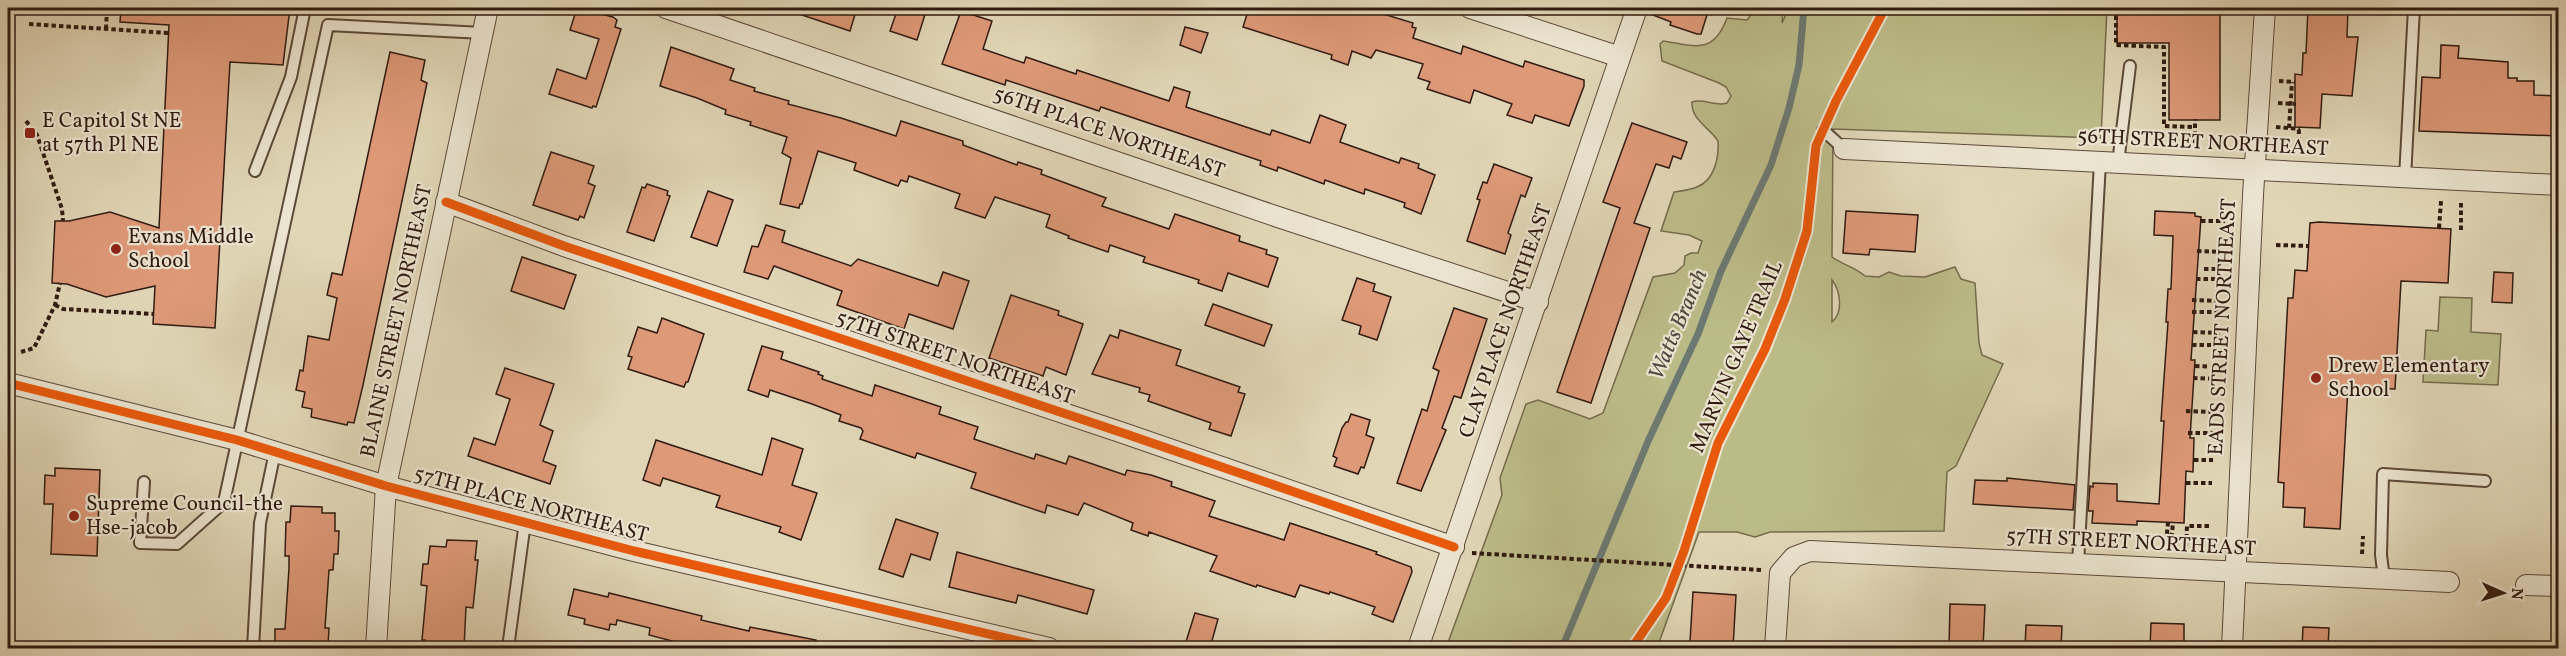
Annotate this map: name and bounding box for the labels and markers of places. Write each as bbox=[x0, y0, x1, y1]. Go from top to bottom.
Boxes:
place label: E Capitol St NE at 57th Pl NE bbox=[42, 107, 181, 160]
marker: E Capitol St NE at 57th Pl NE bbox=[23, 126, 37, 140]
place label: Evans Middle School bbox=[128, 223, 254, 276]
marker: Evans Middle School bbox=[109, 242, 123, 256]
place label: Drew Elementary School bbox=[2328, 352, 2490, 405]
marker: Drew Elementary School bbox=[2309, 371, 2323, 385]
place label: Supreme Council-the Hse-jacob bbox=[86, 490, 283, 543]
marker: Supreme Council-the Hse-jacob bbox=[67, 509, 81, 523]

